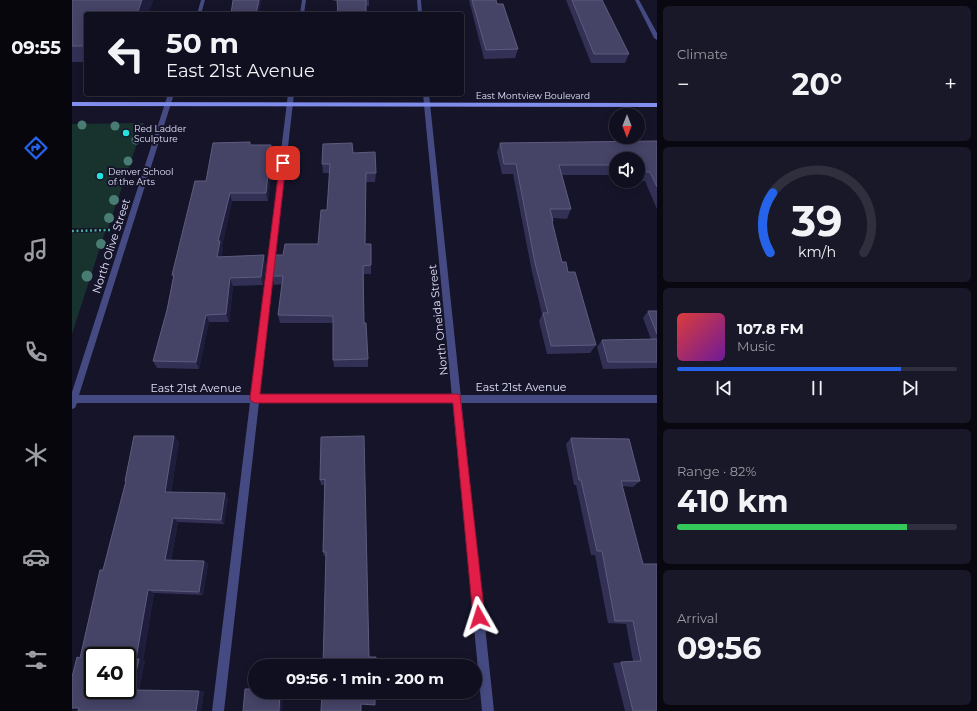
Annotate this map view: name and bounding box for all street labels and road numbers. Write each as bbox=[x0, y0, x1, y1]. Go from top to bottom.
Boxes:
street label: East Montview Boulevard bbox=[476, 90, 590, 101]
street label: North Olive Street bbox=[89, 196, 133, 295]
street label: North Oneida Street bbox=[425, 263, 451, 376]
street label: East 21st Avenue bbox=[476, 380, 567, 394]
street label: East 21st Avenue bbox=[151, 381, 242, 395]

